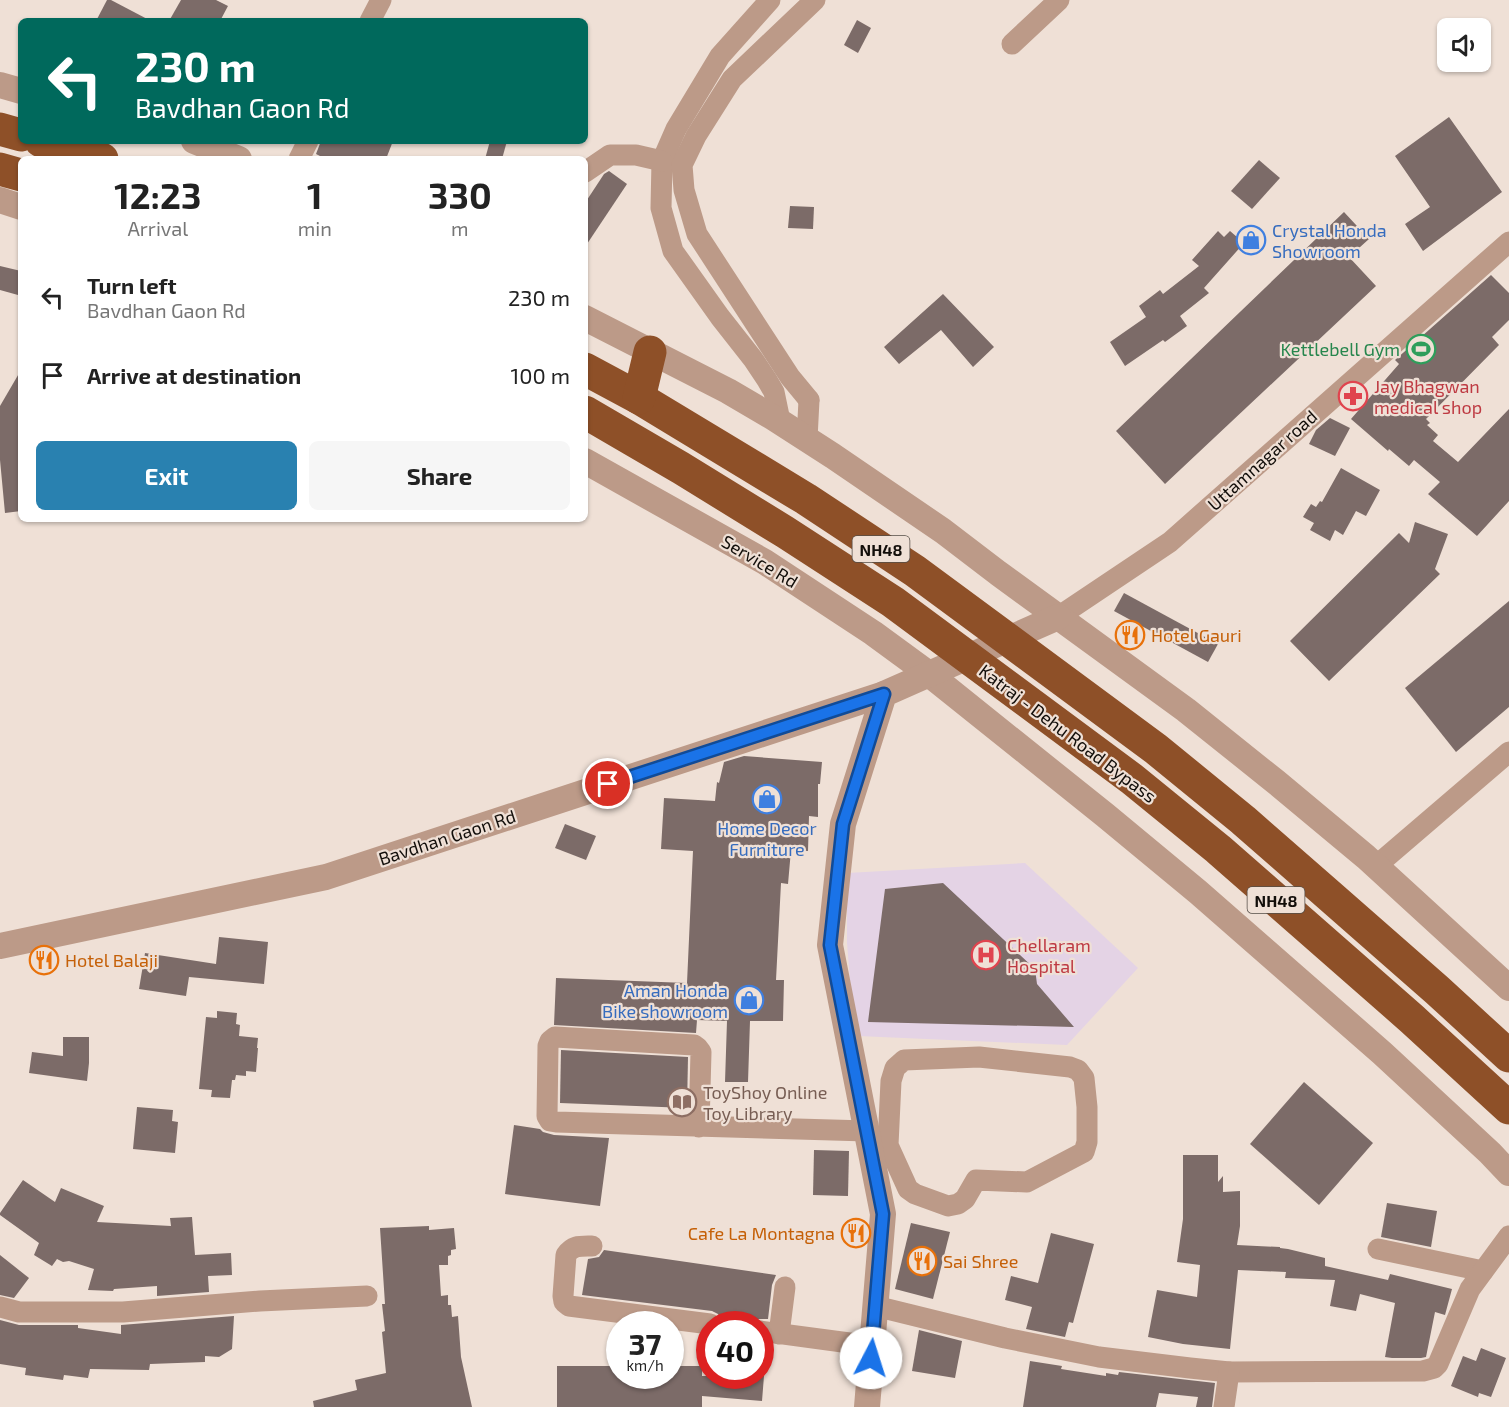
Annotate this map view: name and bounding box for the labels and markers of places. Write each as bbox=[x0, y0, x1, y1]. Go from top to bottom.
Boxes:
place label: Crystal Honda Showroom bbox=[1272, 219, 1387, 262]
shop icon: Crystal Honda Showroom bbox=[1235, 224, 1267, 256]
sports icon: Kettlebell Gym bbox=[1405, 333, 1437, 365]
place label: Kettlebell Gym bbox=[1280, 338, 1400, 360]
place label: Jay Bhagwan medical shop bbox=[1374, 375, 1482, 418]
pharmacy icon: Jay Bhagwan medical shop bbox=[1337, 380, 1369, 412]
restaurant icon: Hotel Gauri bbox=[1114, 619, 1146, 651]
place label: Hotel Gauri bbox=[1151, 624, 1242, 646]
pin bbox=[582, 758, 633, 809]
shop icon: Home Decor Furniture bbox=[751, 783, 783, 815]
place label: Home Decor Furniture bbox=[717, 817, 817, 860]
place label: Chellaram Hospital bbox=[1007, 934, 1091, 977]
hospital icon: Chellaram Hospital bbox=[970, 939, 1002, 971]
restaurant icon: Hotel Balaji bbox=[28, 944, 60, 976]
place label: Hotel Balaji bbox=[65, 949, 158, 971]
place label: Aman Honda Bike showroom bbox=[602, 979, 728, 1022]
shop icon: Aman Honda Bike showroom bbox=[733, 984, 765, 1016]
place label: ToyShoy Online Toy Library bbox=[703, 1081, 827, 1124]
library icon: ToyShoy Online Toy Library bbox=[666, 1086, 698, 1118]
restaurant icon: Cafe La Montagna bbox=[840, 1217, 872, 1249]
place label: Cafe La Montagna bbox=[688, 1222, 835, 1244]
restaurant icon: Sai Shree bbox=[906, 1245, 938, 1277]
place label: Sai Shree bbox=[943, 1250, 1018, 1272]

